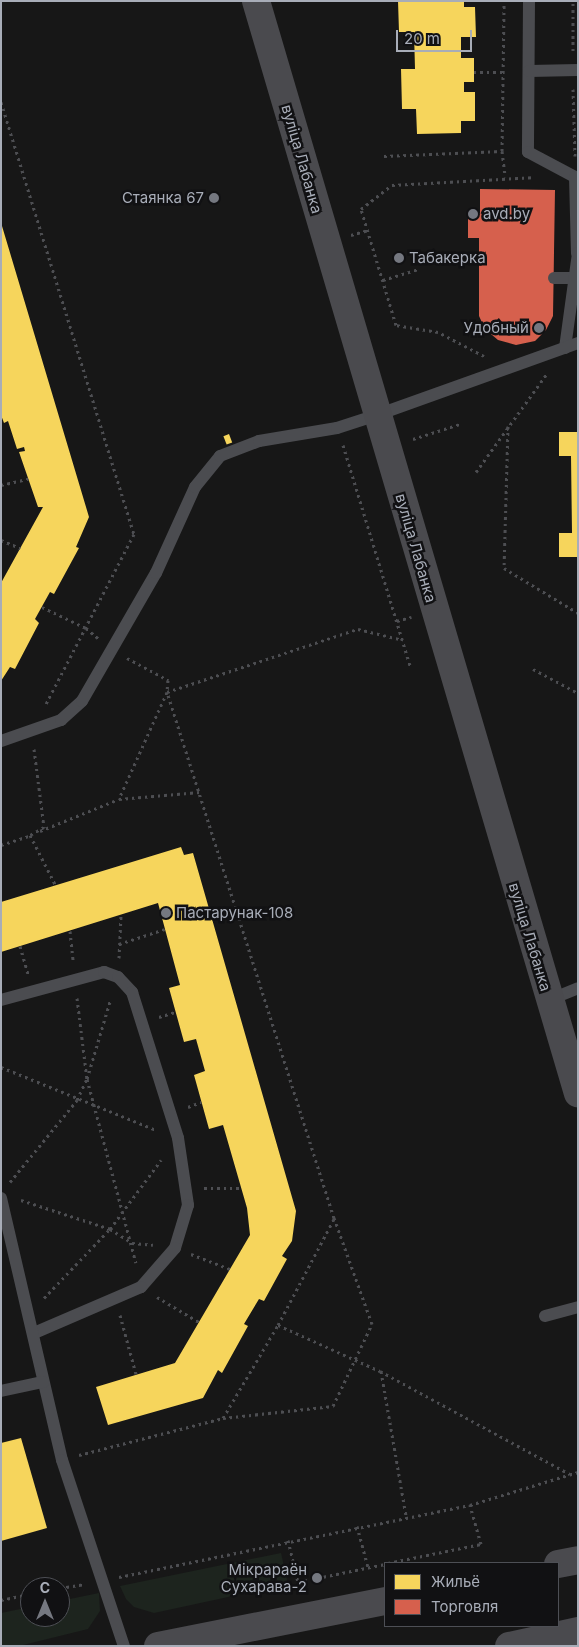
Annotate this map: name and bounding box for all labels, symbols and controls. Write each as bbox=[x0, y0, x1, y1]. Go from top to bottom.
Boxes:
scale bar bbox=[399, 20, 475, 52]
text: 20 m bbox=[404, 29, 440, 48]
street label: вуліца Лабанка bbox=[278, 102, 326, 216]
place label: Стаянка 67 bbox=[122, 189, 204, 207]
marker: Стаянка 67 bbox=[208, 192, 220, 204]
place label: avd.by bbox=[483, 205, 530, 223]
marker: avd.by bbox=[467, 208, 479, 220]
place label: Табакерка bbox=[409, 249, 486, 267]
marker: Табакерка bbox=[393, 252, 405, 264]
place label: Удобный bbox=[463, 319, 529, 337]
marker: Удобный bbox=[533, 322, 545, 334]
street label: вуліца Лабанка bbox=[392, 491, 440, 605]
street label: вуліца Лабанка bbox=[505, 881, 555, 993]
place label: Пастарунак-108 bbox=[176, 904, 293, 922]
marker: Пастарунак-108 bbox=[160, 907, 172, 919]
place label: Мікрараён Сухарава-2 bbox=[221, 1560, 307, 1595]
legend bbox=[384, 1562, 559, 1627]
marker: Мікрараён Сухарава-2 bbox=[311, 1572, 323, 1584]
text: Жильё bbox=[431, 1572, 480, 1591]
north arrow bbox=[20, 1577, 70, 1627]
text: С bbox=[40, 1579, 50, 1596]
text: Торговля bbox=[431, 1597, 498, 1616]

